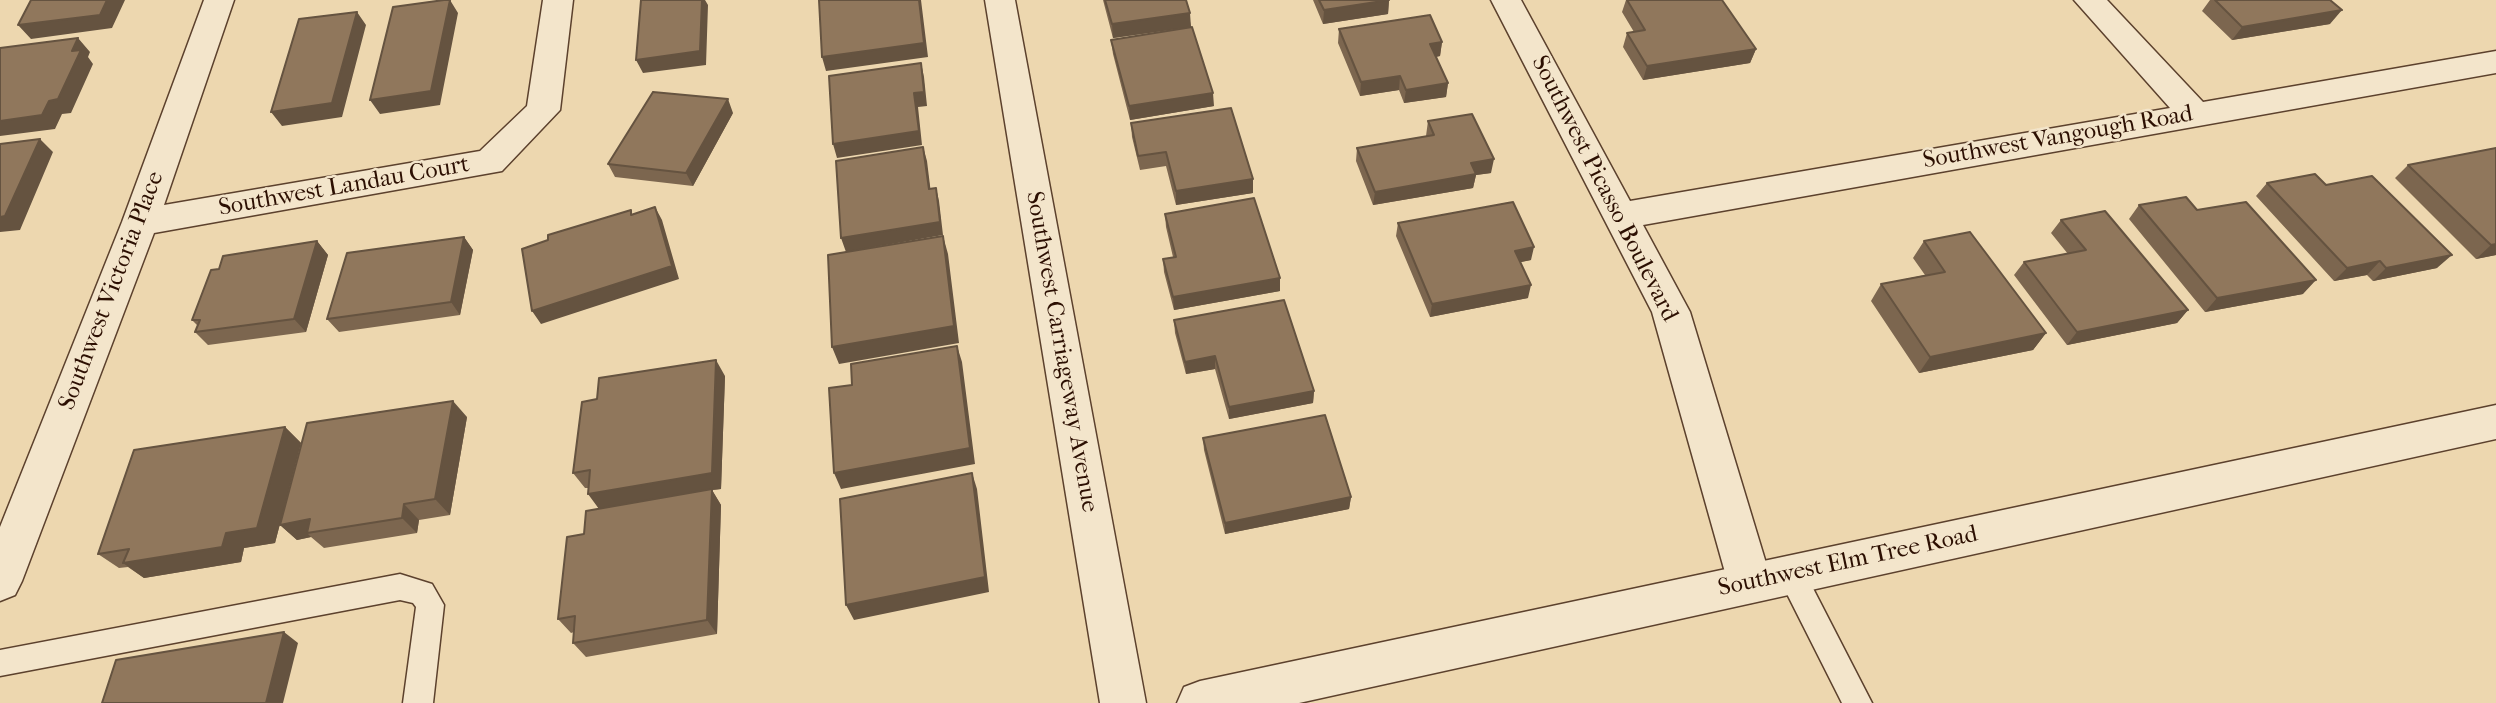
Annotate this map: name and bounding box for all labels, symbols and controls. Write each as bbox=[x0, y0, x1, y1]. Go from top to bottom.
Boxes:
street label: Southwest Picasso Boulevard bbox=[1524, 51, 1684, 327]
street label: Southwest Vangough Road bbox=[1921, 100, 2195, 176]
street label: Southwest Landau Court bbox=[216, 151, 472, 223]
street label: Southwest Victoria Place bbox=[53, 168, 171, 414]
street label: Southwest Carriageway Avenue bbox=[1019, 189, 1103, 515]
street label: Southwest Elm Tree Road bbox=[1716, 520, 1980, 604]

